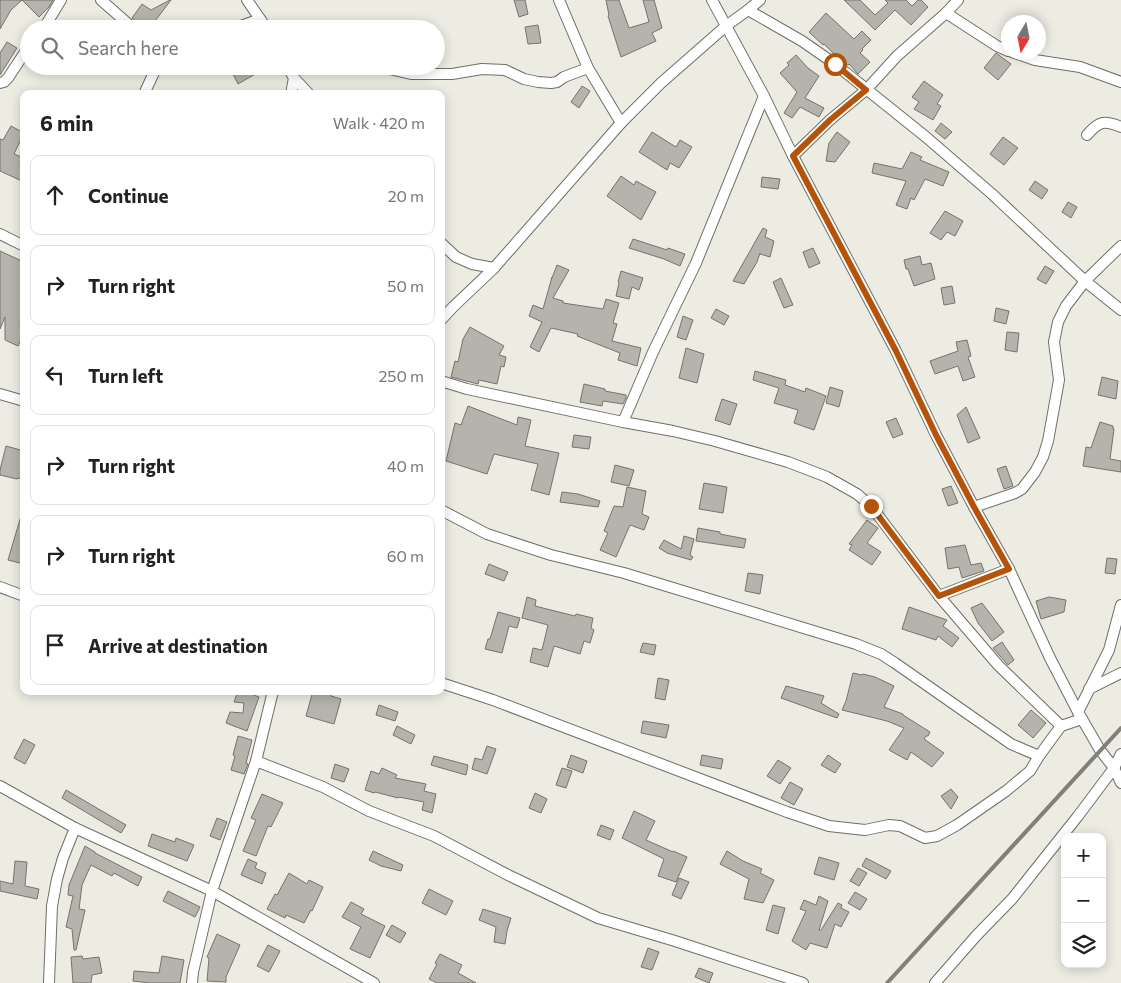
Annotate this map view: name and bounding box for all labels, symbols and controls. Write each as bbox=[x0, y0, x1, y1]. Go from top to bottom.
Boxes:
north arrow bbox=[1001, 15, 1046, 60]
search box bbox=[20, 20, 445, 75]
icon: search bbox=[38, 34, 66, 62]
text: Search here bbox=[78, 36, 178, 59]
route start bbox=[824, 53, 847, 76]
text: 6 min bbox=[40, 110, 93, 135]
text: Walk · 420 m bbox=[333, 113, 425, 132]
icon: ahead bbox=[41, 181, 69, 209]
text: Continue bbox=[88, 184, 168, 207]
text: 20 m bbox=[388, 186, 424, 205]
icon: right bbox=[41, 271, 69, 299]
text: Turn right bbox=[88, 274, 175, 297]
text: 50 m bbox=[387, 276, 424, 295]
icon: left bbox=[41, 361, 69, 389]
text: Turn left bbox=[88, 364, 163, 387]
text: 250 m bbox=[378, 366, 424, 385]
icon: right bbox=[41, 451, 69, 479]
text: Turn right bbox=[88, 454, 175, 477]
text: 40 m bbox=[387, 456, 424, 475]
route end bbox=[860, 495, 883, 518]
icon: right bbox=[41, 541, 69, 569]
text: Turn right bbox=[88, 544, 175, 567]
text: 60 m bbox=[387, 546, 424, 565]
icon: arrive bbox=[41, 631, 69, 659]
text: Arrive at destination bbox=[88, 634, 268, 657]
map controls bbox=[1061, 833, 1106, 968]
button: + bbox=[1061, 833, 1106, 878]
button: − bbox=[1061, 878, 1106, 923]
button: layers bbox=[1061, 923, 1106, 968]

